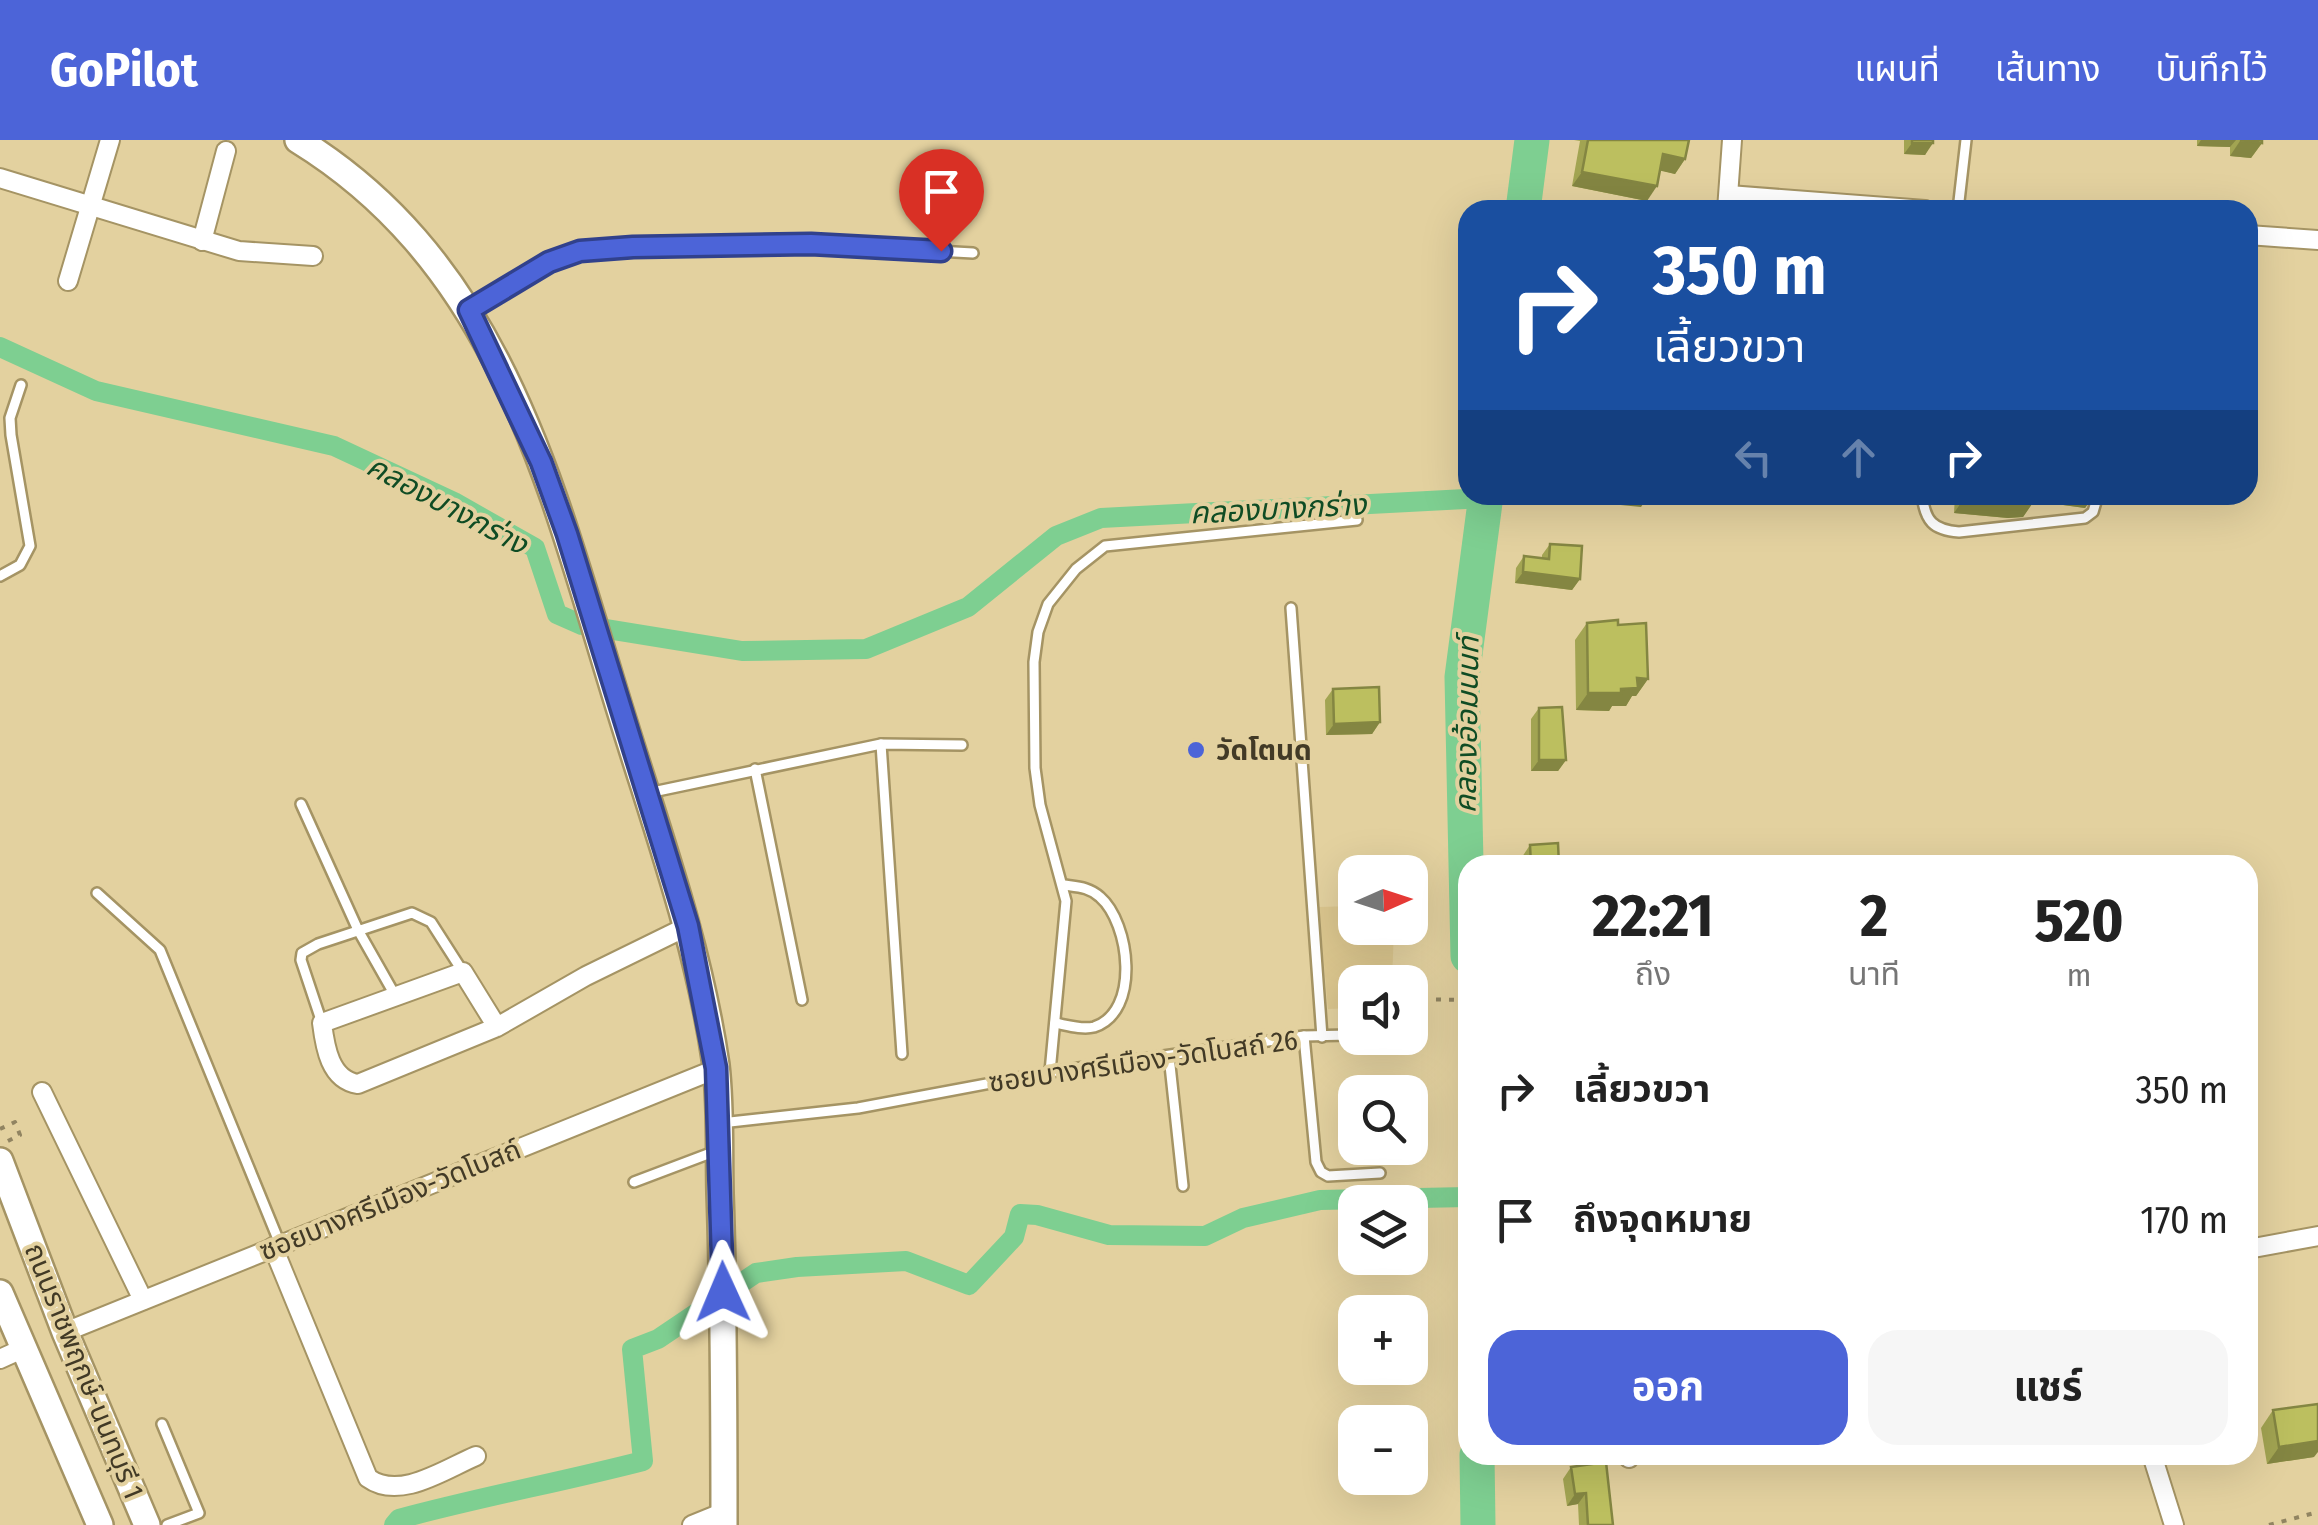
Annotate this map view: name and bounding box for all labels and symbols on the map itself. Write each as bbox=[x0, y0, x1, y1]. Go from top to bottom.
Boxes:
pin bbox=[899, 149, 984, 252]
water label: คลองบางกร่าง bbox=[361, 448, 535, 563]
water label: คลองบางกร่าง bbox=[1189, 486, 1369, 532]
water label: คลองอ้อมนนท์ bbox=[1447, 631, 1487, 814]
place label: วัดโตนด bbox=[1216, 734, 1312, 767]
marker: วัดโตนด bbox=[1185, 739, 1207, 761]
north arrow bbox=[1338, 855, 1428, 945]
street label: ซอยบางศรีเมือง-วัดโบสถ์ 26 bbox=[986, 1023, 1300, 1099]
street label: ซอยบางศรีเมือง-วัดโบสถ์ bbox=[255, 1132, 525, 1268]
street label: ถนนราชพฤกษ์-นนทบุรี 1 bbox=[18, 1239, 150, 1503]
position arrow bbox=[671, 1240, 775, 1344]

